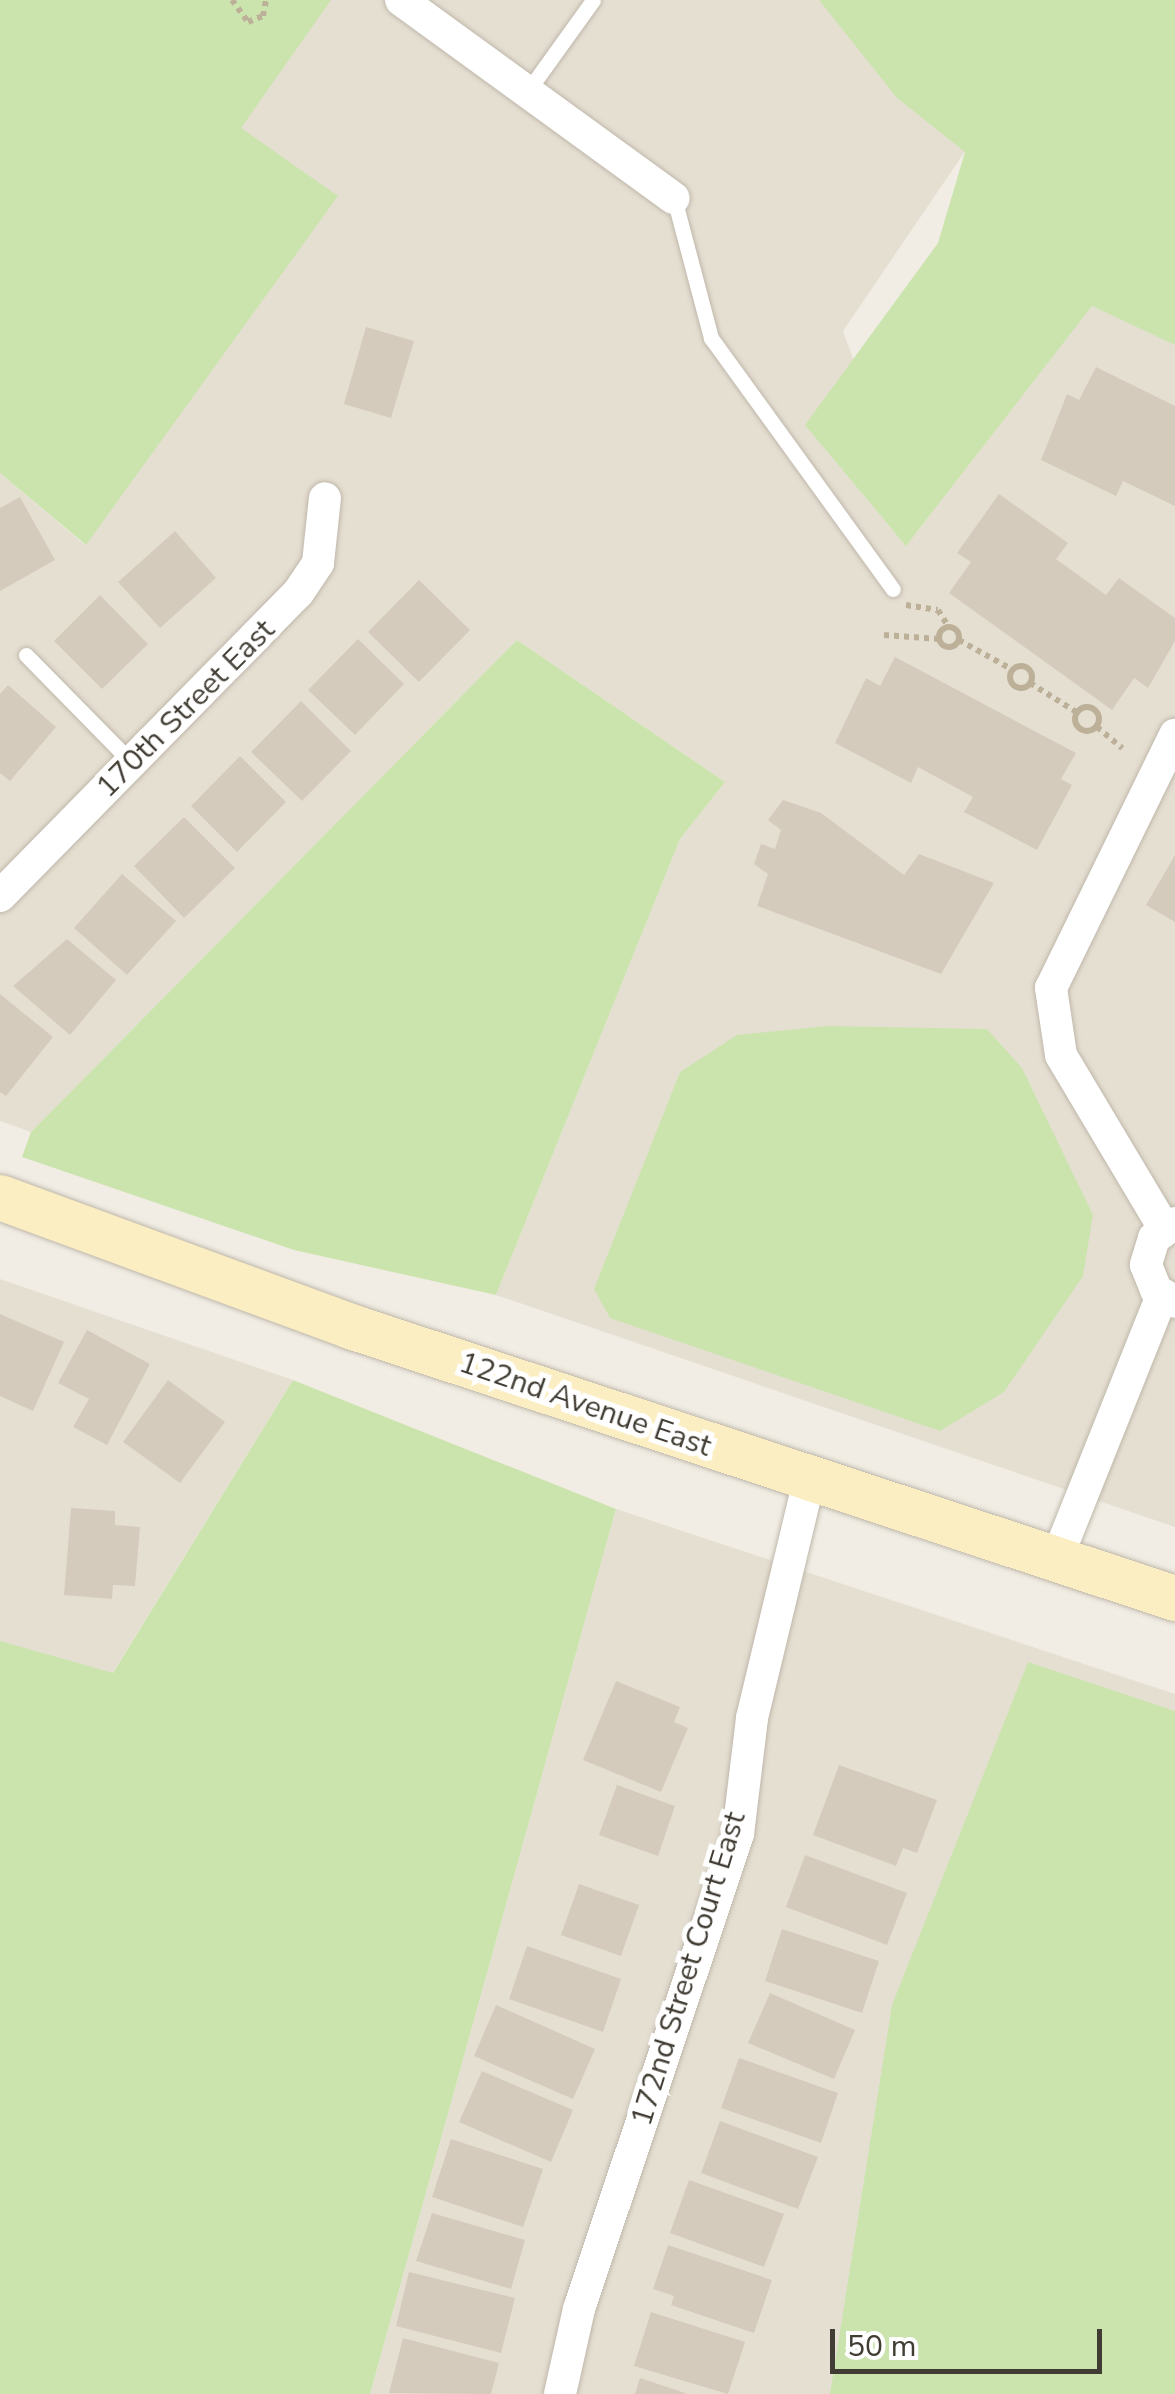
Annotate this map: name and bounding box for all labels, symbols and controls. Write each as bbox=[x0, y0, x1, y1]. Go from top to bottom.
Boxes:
street label: 170th Street East bbox=[90, 613, 282, 805]
street label: 122nd Avenue East bbox=[454, 1345, 716, 1465]
street label: 172nd Street Court East bbox=[624, 1808, 754, 2130]
scale bar bbox=[835, 2309, 1108, 2371]
text: 50 m bbox=[847, 2326, 916, 2367]

